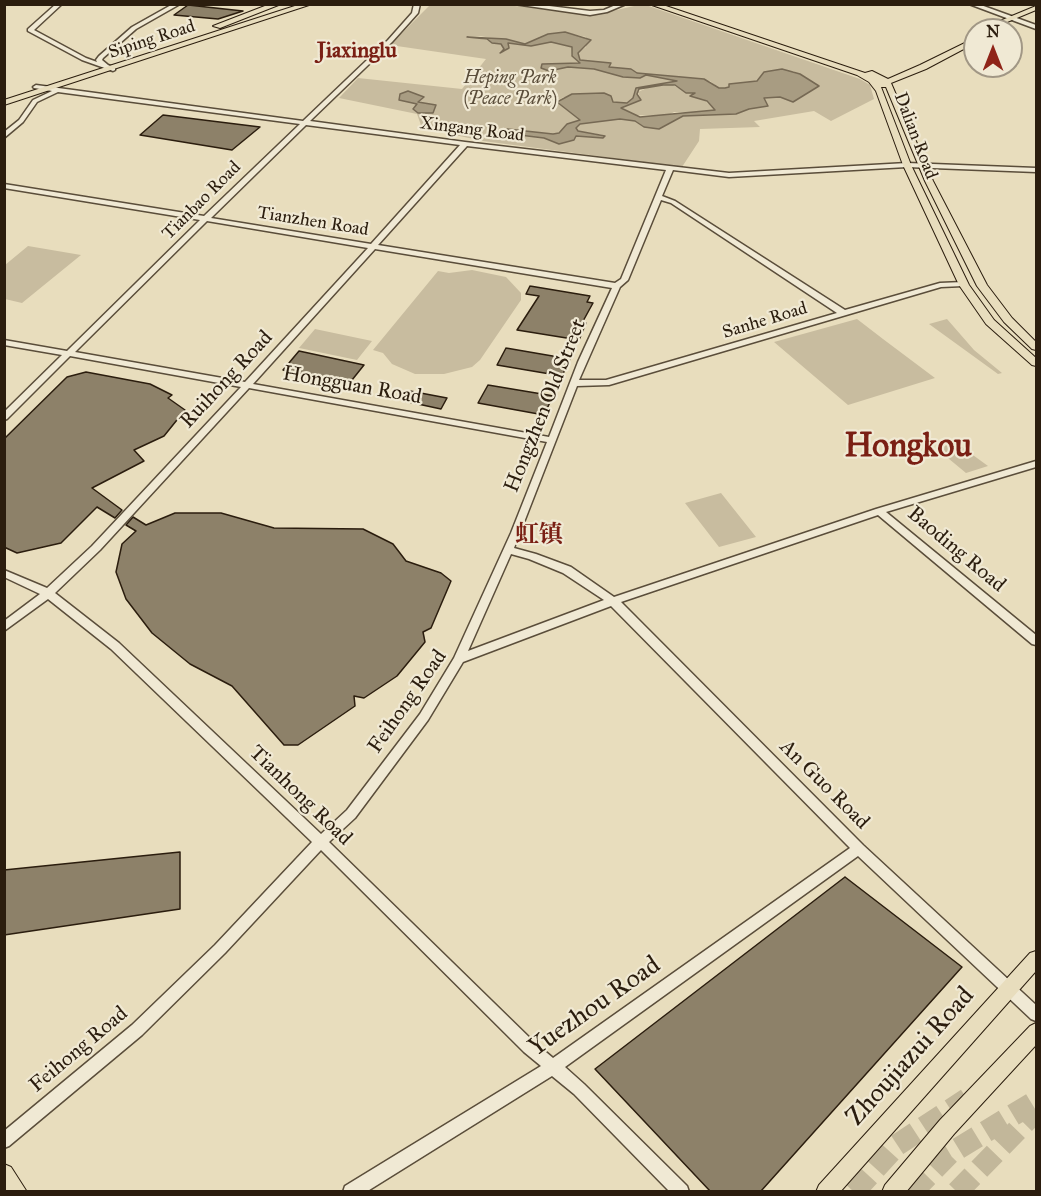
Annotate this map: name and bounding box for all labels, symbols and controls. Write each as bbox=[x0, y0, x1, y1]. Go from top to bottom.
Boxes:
street label: Siping Road bbox=[106, 16, 198, 64]
north arrow bbox=[963, 18, 1023, 78]
text: N bbox=[986, 22, 1000, 41]
district label: Jiaxinglu bbox=[317, 39, 397, 65]
park label: Heping Park (Peace Park) bbox=[463, 68, 557, 110]
street label: Dalian Road bbox=[889, 90, 941, 182]
street label: Xingang Road bbox=[419, 113, 525, 147]
street label: Tianbao Road bbox=[158, 157, 246, 245]
street label: Tianzhen Road bbox=[256, 203, 370, 241]
street label: Sanhe Road bbox=[720, 298, 810, 344]
street label: Hongzhen Old Street bbox=[500, 316, 592, 496]
street label: Ruihong Road bbox=[175, 326, 279, 434]
street label: Hongguan Road bbox=[281, 361, 423, 411]
district label: Hongkou bbox=[844, 428, 972, 468]
street label: Baoding Road bbox=[902, 502, 1010, 598]
district label: 虹镇 bbox=[515, 522, 563, 550]
street label: Feihong Road bbox=[363, 645, 453, 759]
street label: An Guo Road bbox=[774, 735, 874, 835]
street label: Tianhong Road bbox=[243, 741, 357, 851]
street label: Yuezhou Road bbox=[523, 950, 667, 1064]
street label: Zhoujiazui Road bbox=[840, 981, 982, 1133]
street label: Feihong Road bbox=[25, 1002, 133, 1098]

